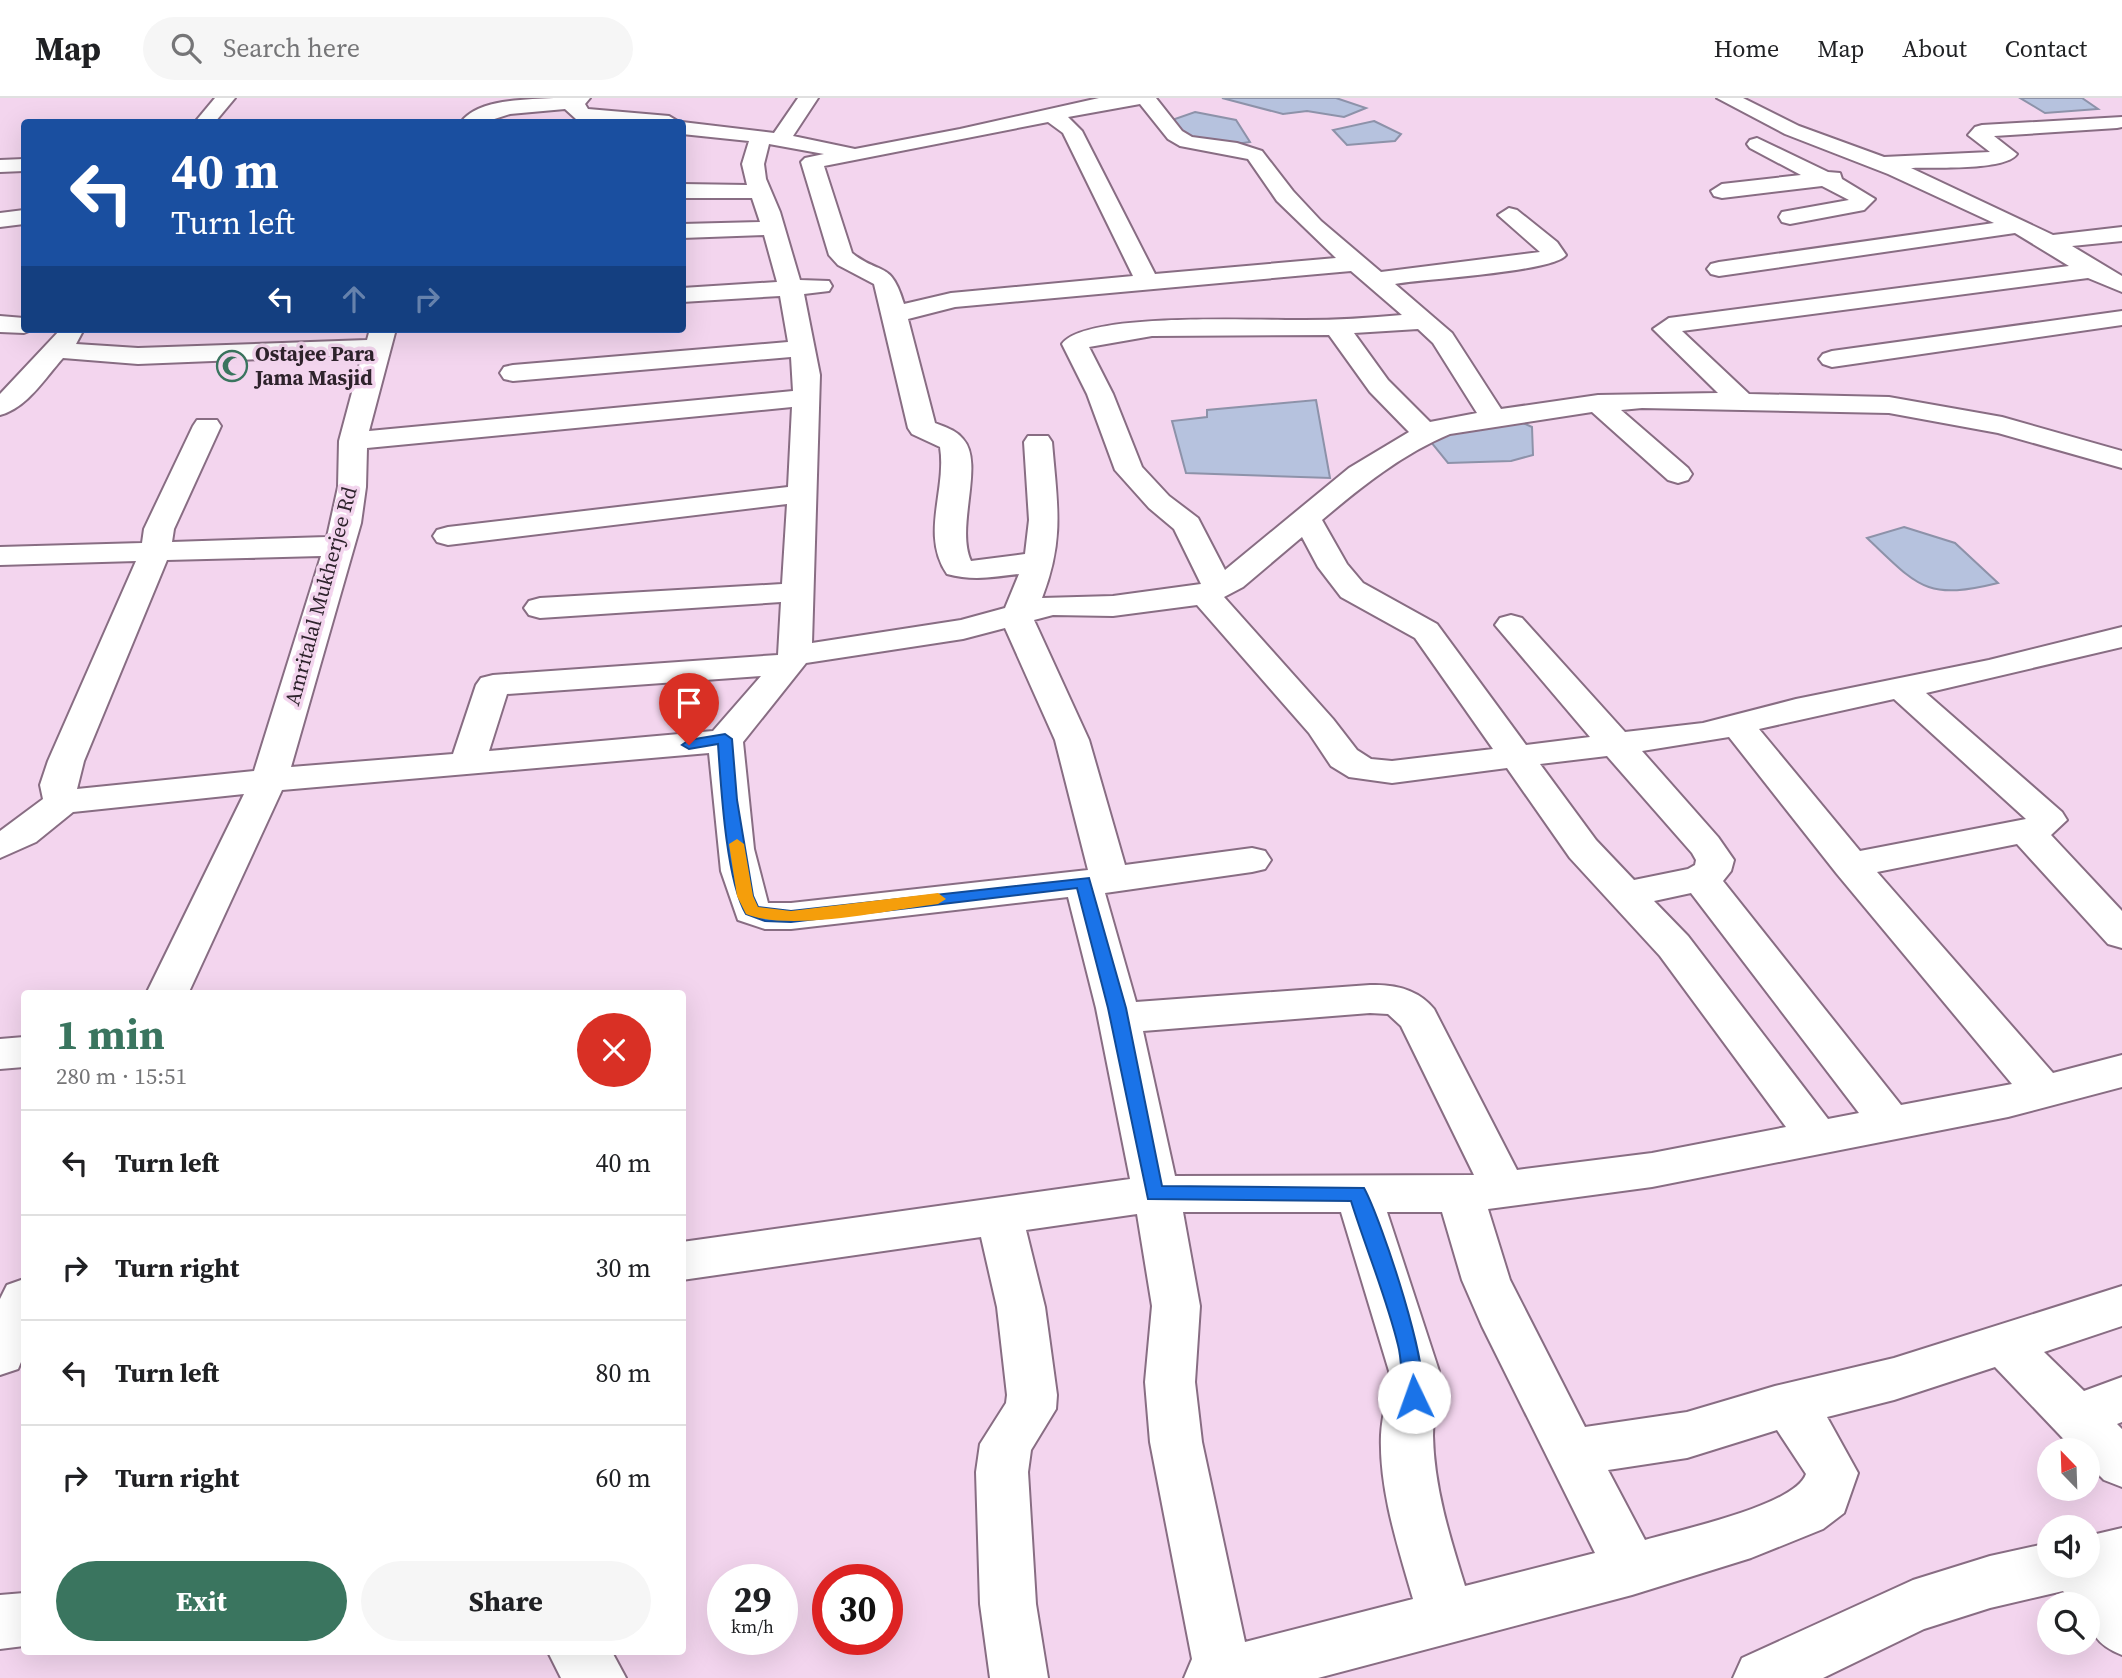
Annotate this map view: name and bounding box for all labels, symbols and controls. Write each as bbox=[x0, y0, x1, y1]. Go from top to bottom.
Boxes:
search box bbox=[143, 17, 633, 80]
text: Map bbox=[35, 26, 101, 71]
icon: search bbox=[167, 29, 205, 67]
text: Search here bbox=[223, 30, 360, 66]
text: Home bbox=[1714, 32, 1779, 65]
text: Map bbox=[1817, 32, 1864, 65]
text: About bbox=[1902, 32, 1967, 65]
text: Contact bbox=[2005, 32, 2087, 65]
text: 40 m bbox=[171, 137, 279, 204]
icon: left bbox=[56, 147, 147, 238]
text: Turn left bbox=[171, 201, 295, 245]
icon: left bbox=[262, 280, 300, 318]
icon: ahead bbox=[335, 280, 373, 318]
icon: right bbox=[408, 280, 446, 318]
place label: Ostajee Para Jama Masjid bbox=[253, 339, 376, 392]
mosque icon: Ostajee Para Jama Masjid bbox=[215, 349, 249, 383]
street label: Amritalal Mukherjee Rd bbox=[277, 483, 364, 708]
pin bbox=[659, 673, 719, 745]
icon: arrive bbox=[670, 684, 708, 722]
text: 1 min bbox=[56, 1005, 165, 1063]
button: close bbox=[577, 1013, 651, 1087]
text: 280 m · 15:51 bbox=[56, 1060, 187, 1092]
icon: left bbox=[56, 1144, 94, 1182]
text: Turn left bbox=[115, 1145, 219, 1181]
text: 40 m bbox=[596, 1145, 651, 1181]
icon: right bbox=[56, 1249, 94, 1287]
text: Turn right bbox=[115, 1250, 239, 1286]
text: 30 m bbox=[596, 1250, 651, 1286]
icon: left bbox=[56, 1354, 94, 1392]
text: Turn left bbox=[115, 1355, 219, 1391]
text: 80 m bbox=[596, 1355, 651, 1391]
position arrow bbox=[1377, 1360, 1451, 1434]
north arrow bbox=[2037, 1438, 2100, 1502]
map controls bbox=[2037, 1438, 2100, 1655]
icon: right bbox=[56, 1459, 94, 1497]
text: Turn right bbox=[115, 1460, 239, 1496]
text: 60 m bbox=[596, 1460, 651, 1496]
button: sound bbox=[2037, 1515, 2100, 1578]
button: Exit bbox=[56, 1561, 347, 1641]
button: Share bbox=[361, 1561, 651, 1641]
speed limit sign: 30 bbox=[812, 1564, 903, 1655]
text: 29 bbox=[734, 1576, 771, 1624]
button: search bbox=[2037, 1592, 2100, 1655]
text: km/h bbox=[731, 1614, 774, 1639]

